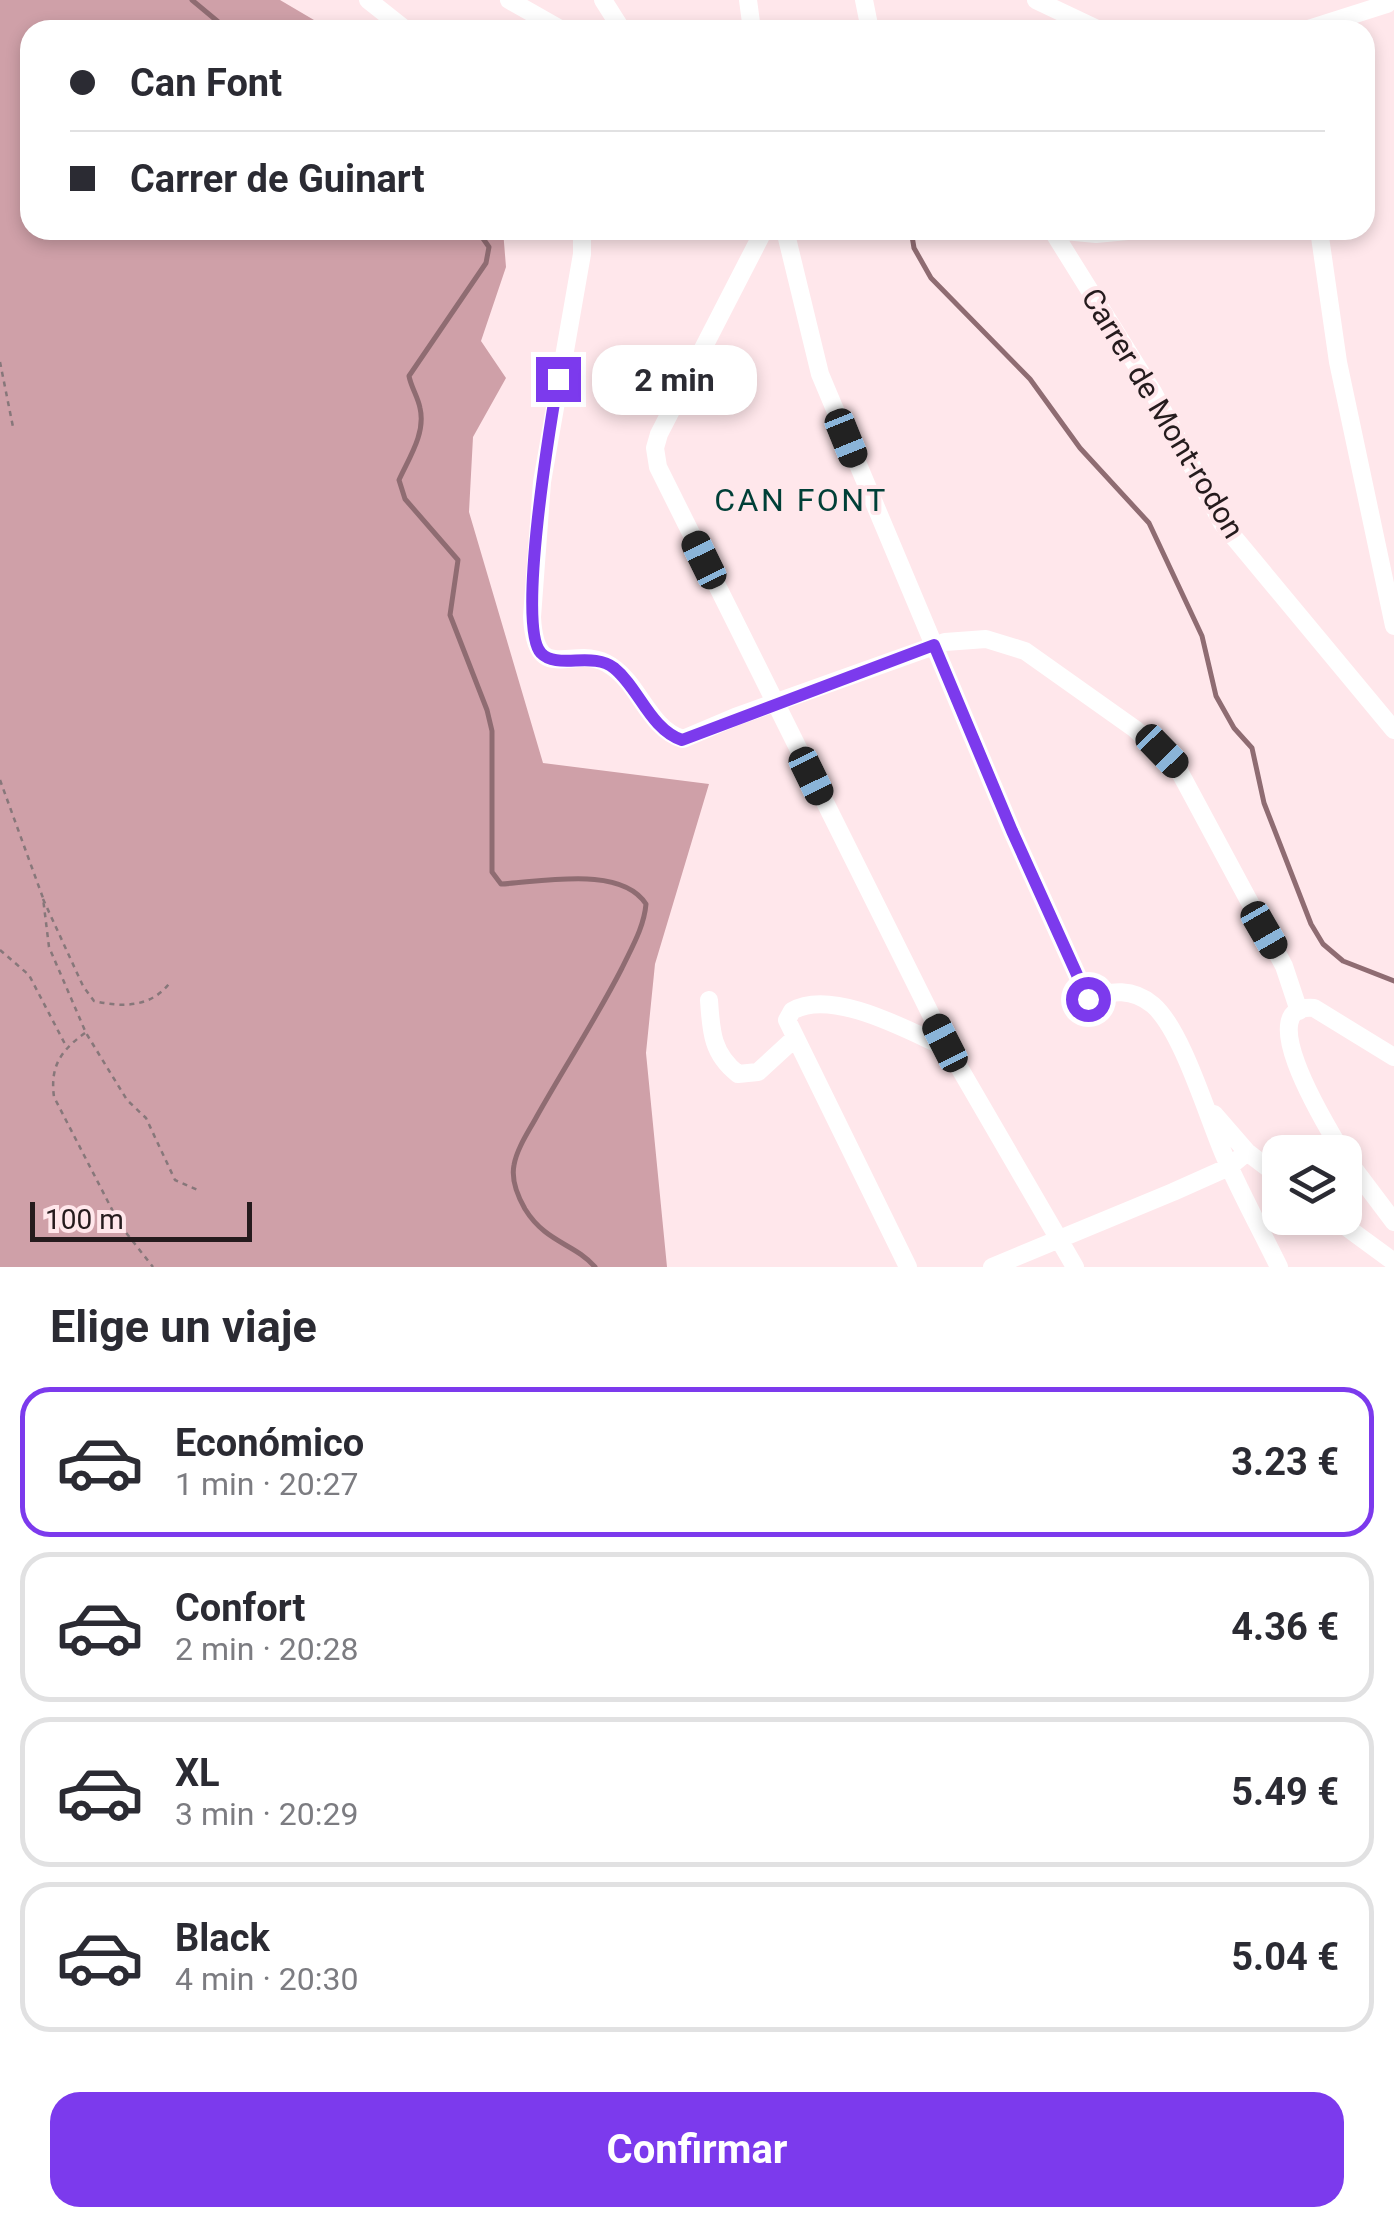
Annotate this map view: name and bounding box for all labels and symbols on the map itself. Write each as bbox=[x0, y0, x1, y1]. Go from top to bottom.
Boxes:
street label: Carrer de Mont-rodon bbox=[1075, 282, 1251, 544]
callout: 2 min bbox=[593, 344, 758, 414]
route end bbox=[536, 357, 581, 402]
car bbox=[821, 405, 871, 471]
district label: CAN FONT bbox=[714, 481, 888, 519]
car bbox=[677, 526, 731, 594]
car bbox=[1130, 719, 1194, 783]
car bbox=[784, 742, 838, 810]
car bbox=[1236, 897, 1292, 963]
route start bbox=[1066, 977, 1111, 1022]
car bbox=[918, 1009, 972, 1077]
scale bar bbox=[30, 1197, 252, 1242]

